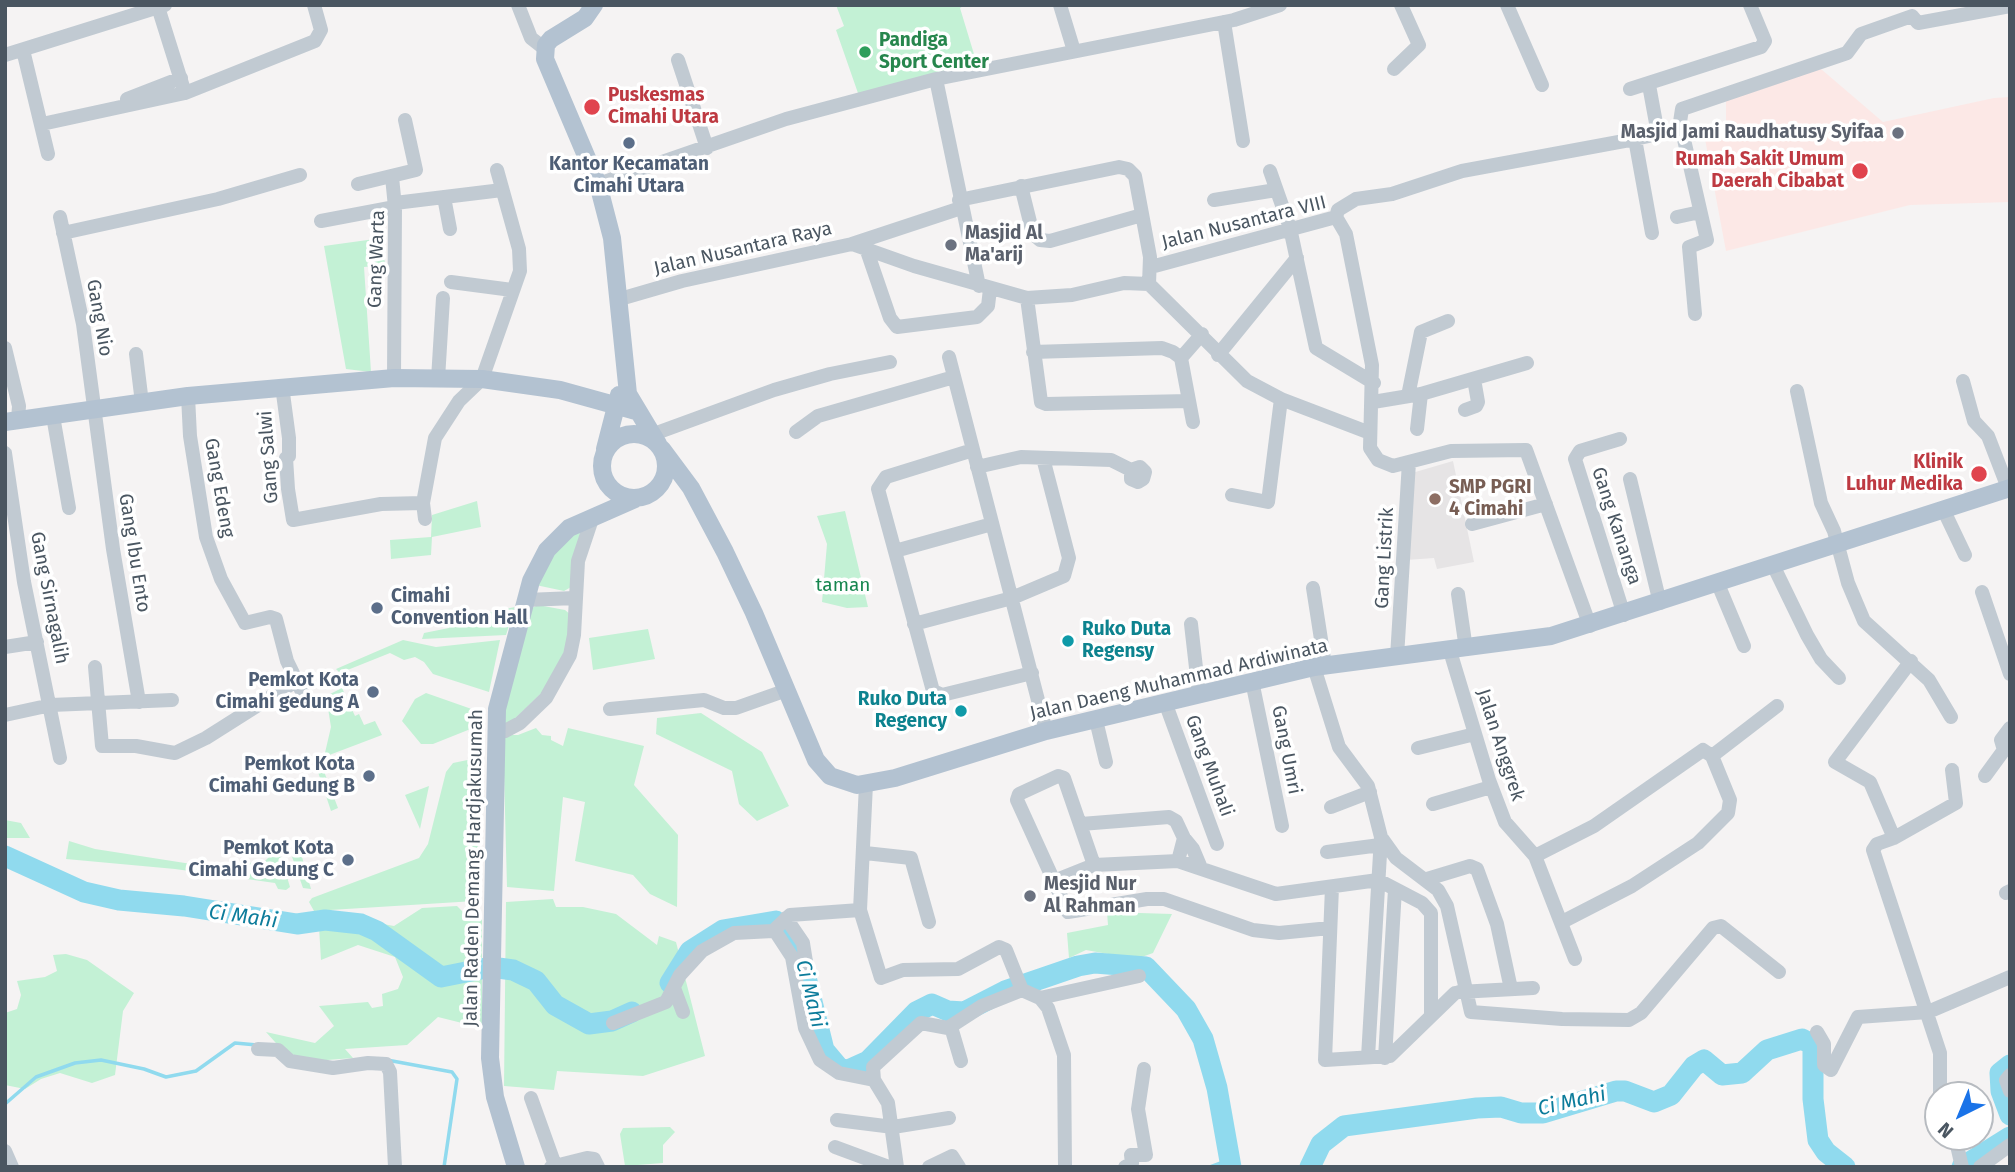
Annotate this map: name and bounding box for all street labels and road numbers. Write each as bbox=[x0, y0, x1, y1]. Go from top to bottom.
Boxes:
street label: Jalan Nusantara VIII bbox=[1159, 192, 1329, 254]
street label: Gang Warta bbox=[364, 210, 390, 308]
street label: Jalan Nusantara Raya bbox=[652, 217, 834, 281]
street label: Gang Nio bbox=[81, 278, 117, 358]
street label: Gang Salwi bbox=[254, 410, 284, 504]
street label: Gang Edeng bbox=[199, 436, 239, 540]
street label: Gang Kananga bbox=[1586, 464, 1646, 588]
street label: Gang Ibu Ento bbox=[113, 492, 155, 614]
street label: Gang Listrik bbox=[1371, 507, 1399, 609]
street label: Gang Sirnagalih bbox=[25, 530, 73, 666]
street label: Jalan Daeng Muhammad Ardiwinata bbox=[1028, 635, 1330, 725]
street label: Jalan Anggrek bbox=[1471, 686, 1529, 804]
street label: Gang Umri bbox=[1266, 704, 1306, 796]
street label: Jalan Raden Demang Hardjakusumah bbox=[460, 709, 488, 1027]
street label: Gang Muhali bbox=[1180, 712, 1238, 820]

